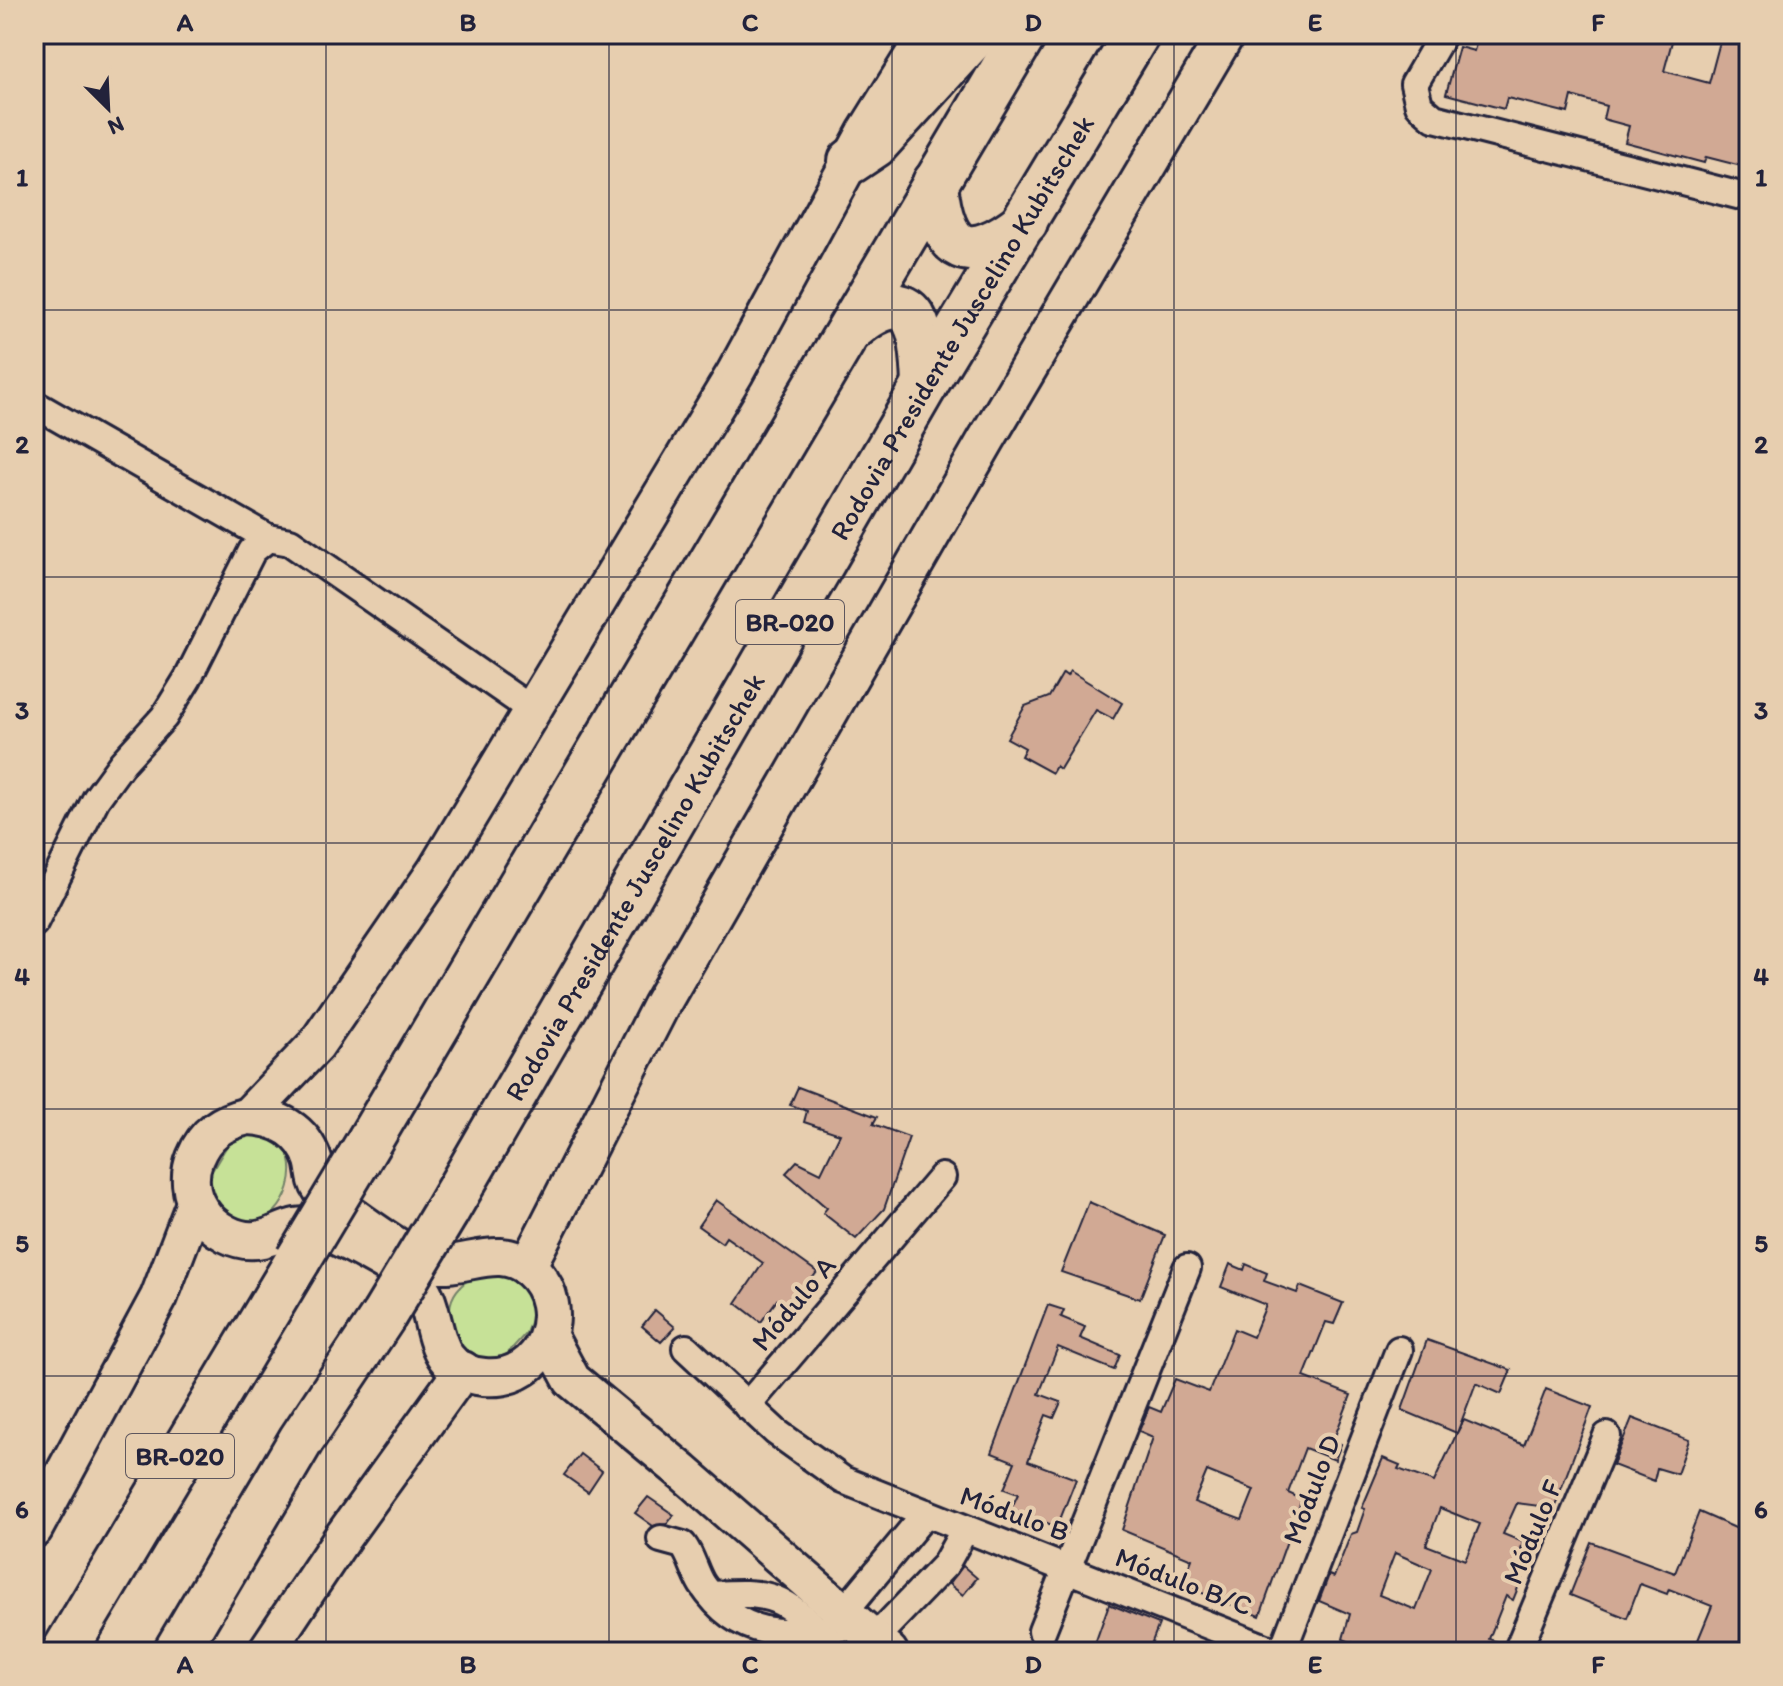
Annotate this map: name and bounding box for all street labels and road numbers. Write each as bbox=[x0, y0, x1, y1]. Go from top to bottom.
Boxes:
street label: Rodovia Presidente Juscelino Kubitschek bbox=[822, 108, 1101, 546]
road number: BR-020 bbox=[736, 600, 844, 644]
street label: Rodovia Presidente Juscelino Kubitschek bbox=[497, 667, 772, 1107]
street label: Módulo A bbox=[743, 1248, 843, 1357]
street label: Módulo D bbox=[1275, 1430, 1347, 1548]
road number: BR-020 bbox=[126, 1434, 234, 1478]
street label: Módulo F bbox=[1495, 1474, 1569, 1589]
street label: Módulo B bbox=[956, 1478, 1074, 1548]
street label: Módulo B/C bbox=[1111, 1539, 1257, 1623]

